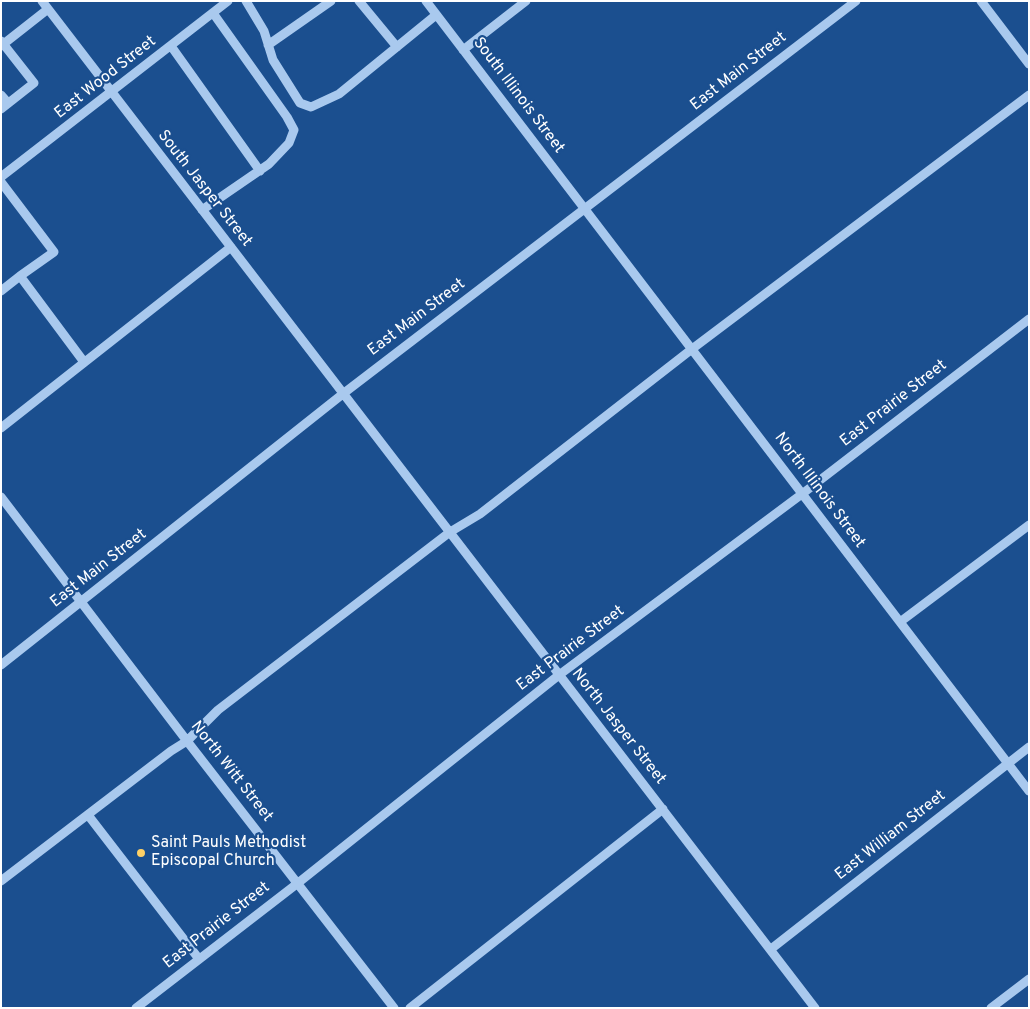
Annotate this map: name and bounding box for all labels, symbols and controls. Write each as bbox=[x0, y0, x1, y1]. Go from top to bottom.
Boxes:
street label: East Main Street bbox=[687, 28, 791, 116]
street label: East Wood Street bbox=[51, 32, 161, 124]
street label: South Illinois Street bbox=[468, 34, 568, 158]
street label: South Jasper Street bbox=[153, 127, 255, 251]
street label: East Main Street bbox=[365, 275, 469, 361]
street label: East Prairie Street bbox=[837, 356, 951, 452]
street label: North Illinois Street bbox=[769, 429, 869, 553]
street label: East Main Street bbox=[47, 525, 151, 613]
street label: East Prairie Street bbox=[513, 602, 629, 696]
street label: North Jasper Street bbox=[567, 665, 669, 789]
street label: North Witt Street bbox=[186, 718, 276, 826]
street label: East William Street bbox=[832, 787, 950, 885]
place label: Saint Pauls Methodist Episcopal Church bbox=[151, 834, 306, 872]
marker: Saint Pauls Methodist Episcopal Church bbox=[135, 847, 147, 859]
street label: East Prairie Street bbox=[160, 878, 274, 974]

